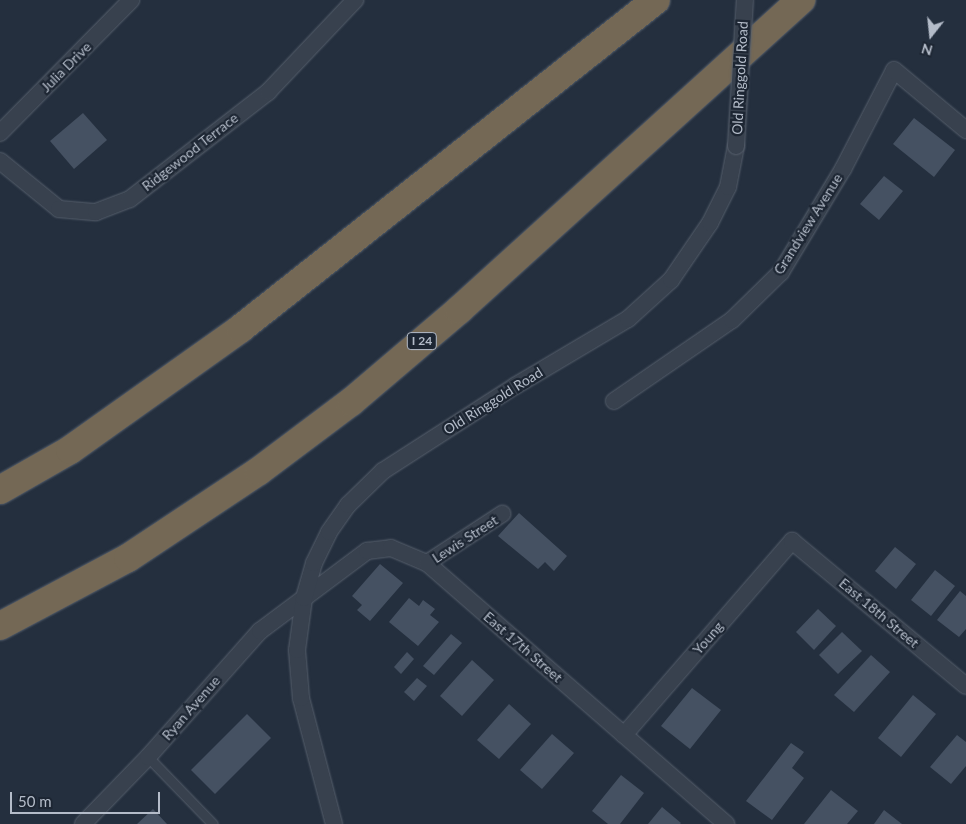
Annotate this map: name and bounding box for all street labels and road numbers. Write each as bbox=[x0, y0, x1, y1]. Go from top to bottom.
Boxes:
street label: Old Ringgold Road bbox=[729, 21, 751, 135]
street label: Julia Drive bbox=[37, 38, 95, 96]
street label: Ridgewood Terrace bbox=[139, 109, 241, 195]
street label: Grandview Avenue bbox=[770, 170, 846, 278]
road number: I 24 bbox=[406, 332, 438, 351]
street label: Old Ringgold Road bbox=[440, 364, 546, 438]
street label: Lewis Street bbox=[429, 512, 501, 566]
street label: East 18th Street bbox=[836, 575, 922, 651]
street label: East 17th Street bbox=[480, 608, 566, 686]
street label: Young bbox=[689, 618, 727, 658]
street label: Ryan Avenue bbox=[158, 672, 224, 744]

